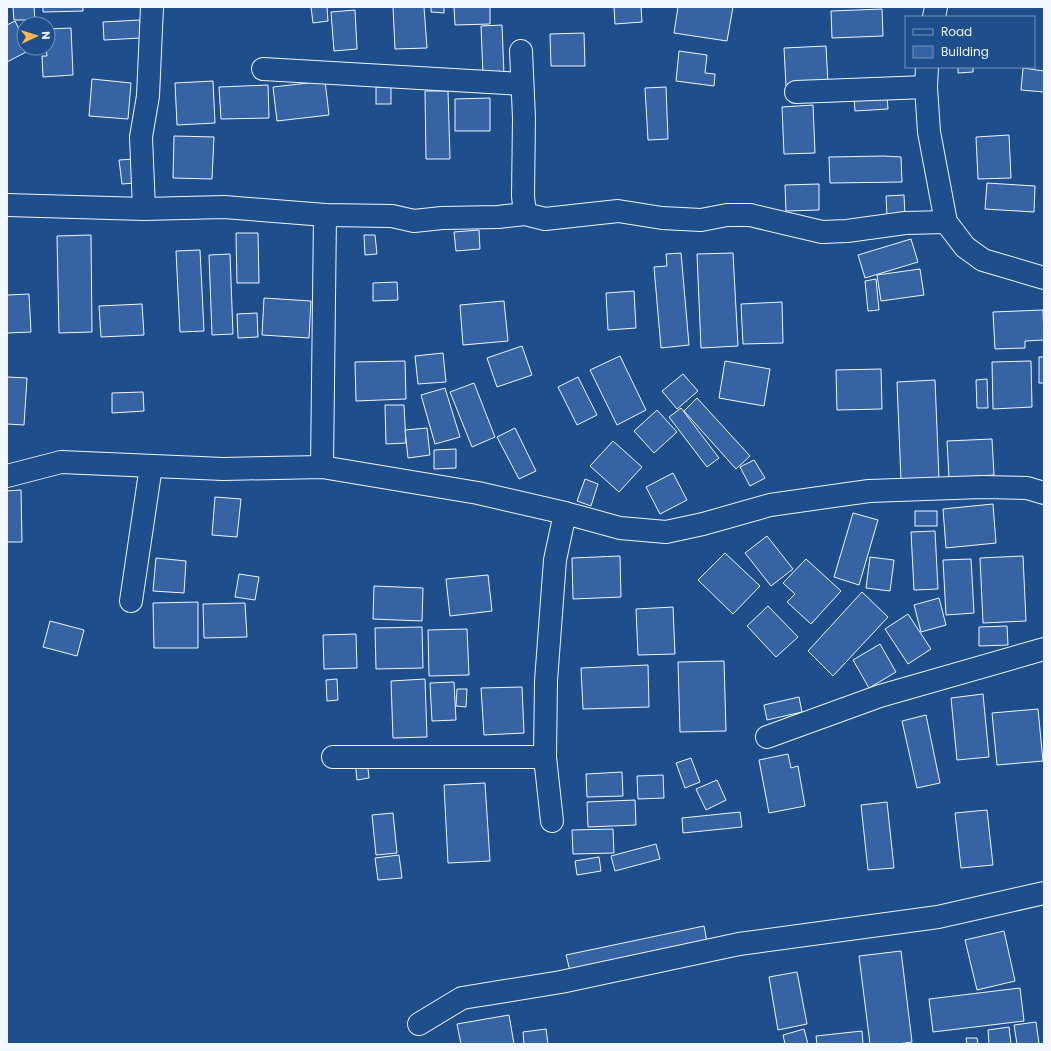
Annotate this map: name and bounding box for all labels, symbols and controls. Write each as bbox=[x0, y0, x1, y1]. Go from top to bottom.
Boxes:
north arrow bbox=[16, 16, 56, 56]
legend bbox=[905, 16, 1035, 68]
text: Road bbox=[941, 23, 972, 40]
text: N bbox=[38, 31, 54, 40]
text: Building bbox=[941, 43, 989, 60]

